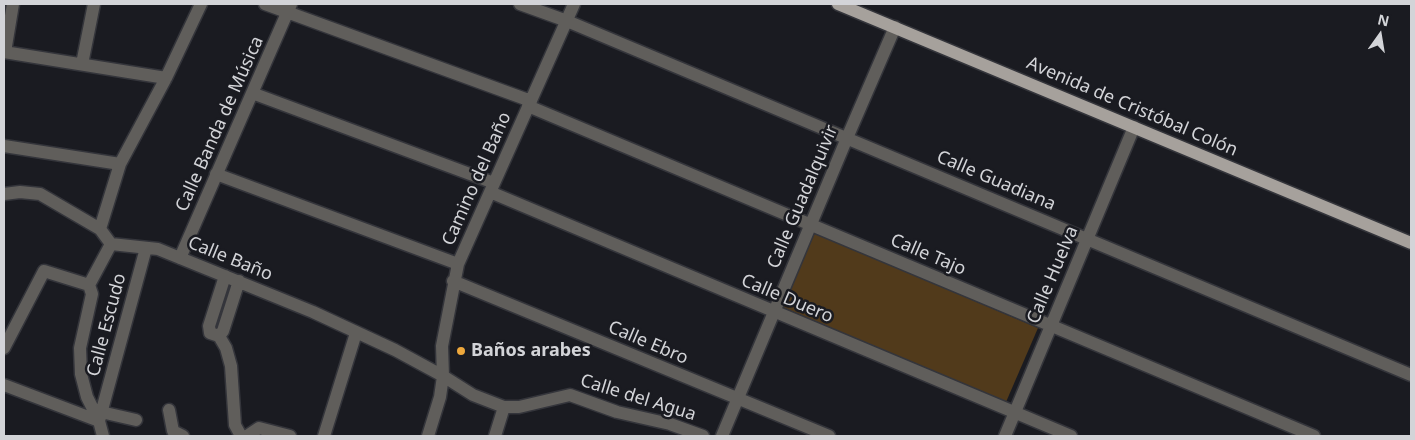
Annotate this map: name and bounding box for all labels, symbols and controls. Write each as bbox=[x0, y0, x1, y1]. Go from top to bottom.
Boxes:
text: N bbox=[1376, 9, 1391, 30]
north arrow bbox=[1355, 10, 1405, 60]
street label: Calle Banda de Música bbox=[172, 33, 268, 215]
street label: Avenida de Cristóbal Colón bbox=[1023, 53, 1241, 161]
street label: Camino del Baño bbox=[438, 109, 516, 249]
street label: Calle Guadalquivir bbox=[763, 122, 843, 272]
street label: Calle Guadiana bbox=[933, 146, 1059, 216]
street label: Calle Huelva bbox=[1023, 223, 1083, 327]
street label: Calle Tajo bbox=[887, 229, 969, 281]
street label: Calle Baño bbox=[185, 232, 275, 286]
street label: Calle Duero bbox=[738, 270, 836, 328]
street label: Calle Escudo bbox=[83, 271, 131, 379]
street label: Calle Ebro bbox=[605, 317, 691, 369]
place label: Baños arabes bbox=[471, 340, 591, 362]
marker: Baños arabes bbox=[455, 345, 467, 357]
street label: Calle del Agua bbox=[577, 370, 699, 426]

